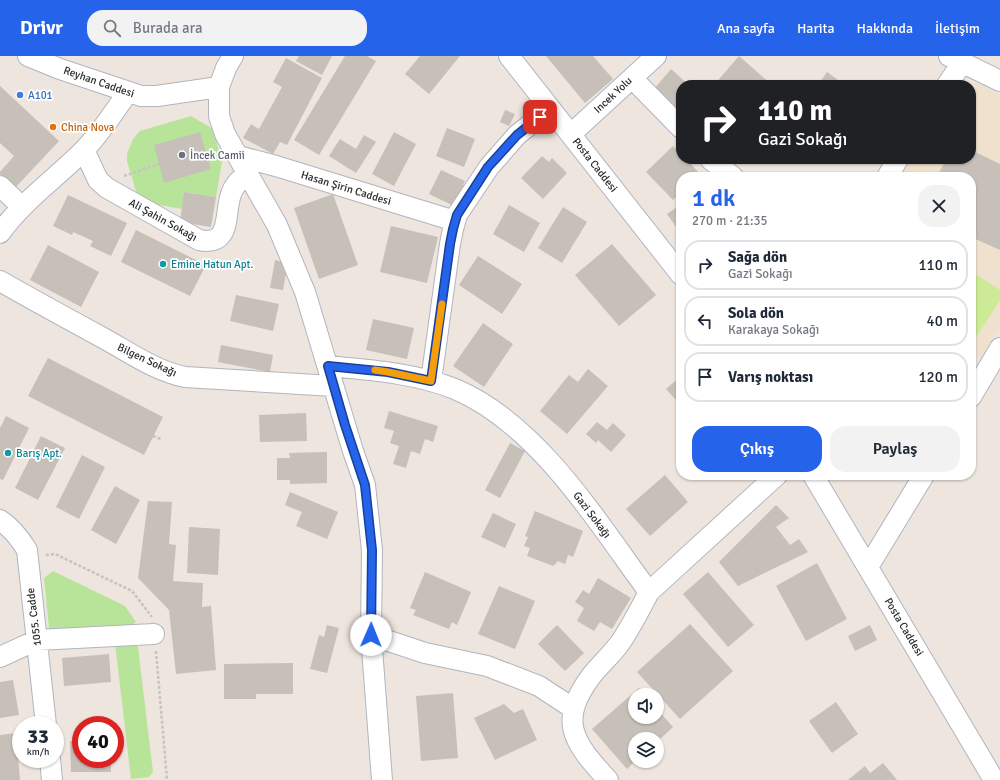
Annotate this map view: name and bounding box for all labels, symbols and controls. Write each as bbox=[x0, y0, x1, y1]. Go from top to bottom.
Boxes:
search box bbox=[87, 10, 367, 46]
text: Drivr bbox=[20, 16, 63, 40]
icon: search bbox=[101, 17, 123, 39]
text: Burada ara bbox=[133, 19, 203, 37]
text: Ana sayfa bbox=[717, 20, 775, 37]
text: Harita bbox=[797, 20, 835, 37]
text: Hakkında bbox=[857, 20, 913, 37]
text: İletişim bbox=[935, 20, 980, 37]
street label: Reyhan Caddesi bbox=[62, 64, 136, 100]
street label: Incek Yolu bbox=[591, 74, 635, 116]
place label: A101 bbox=[28, 89, 53, 102]
marker: A101 bbox=[15, 90, 25, 100]
text: 110 m bbox=[758, 94, 832, 128]
icon: right bbox=[692, 96, 744, 148]
pin bbox=[523, 100, 557, 134]
icon: arrive bbox=[529, 106, 551, 128]
place label: China Nova bbox=[61, 121, 115, 134]
marker: China Nova bbox=[48, 122, 58, 132]
text: Gazi Sokağı bbox=[758, 128, 847, 150]
street label: Posta Caddesi bbox=[570, 135, 620, 195]
place label: İncek Camii bbox=[190, 148, 245, 162]
marker: İncek Camii bbox=[177, 150, 187, 160]
street label: Hasan Şirin Caddesi bbox=[299, 168, 393, 208]
text: 1 dk bbox=[692, 183, 735, 213]
button: close bbox=[918, 185, 960, 227]
street label: Ali Şahin Sokağı bbox=[127, 196, 199, 244]
text: 270 m · 21:35 bbox=[692, 213, 768, 229]
text: Sağa dön bbox=[728, 248, 787, 266]
icon: right bbox=[694, 254, 716, 276]
text: 110 m bbox=[918, 256, 958, 274]
place label: Emine Hatun Apt. bbox=[171, 258, 253, 271]
marker: Emine Hatun Apt. bbox=[158, 259, 168, 269]
text: Gazi Sokağı bbox=[728, 266, 793, 282]
text: Sola dön bbox=[728, 304, 784, 322]
icon: left bbox=[694, 310, 716, 332]
text: 40 m bbox=[927, 312, 958, 330]
text: Karakaya Sokağı bbox=[728, 322, 819, 338]
street label: Bilgen Sokağı bbox=[115, 341, 179, 379]
icon: arrive bbox=[694, 366, 716, 388]
text: Varış noktası bbox=[728, 368, 813, 386]
text: 120 m bbox=[918, 368, 958, 386]
button: Çıkış bbox=[692, 426, 822, 472]
button: Paylaş bbox=[830, 426, 960, 472]
place label: Barış Apt. bbox=[16, 447, 62, 460]
marker: Barış Apt. bbox=[3, 448, 13, 458]
street label: Gazi Sokağı bbox=[570, 489, 614, 541]
street label: 1055. Cadde bbox=[24, 587, 44, 647]
street label: Posta Caddesi bbox=[882, 596, 926, 658]
position arrow bbox=[350, 614, 392, 656]
map controls bbox=[628, 688, 664, 768]
button: sound bbox=[628, 688, 664, 724]
speed limit sign: 40 bbox=[72, 716, 124, 768]
text: 33 bbox=[27, 724, 49, 749]
button: layers bbox=[628, 732, 664, 768]
text: km/h bbox=[27, 746, 49, 758]

